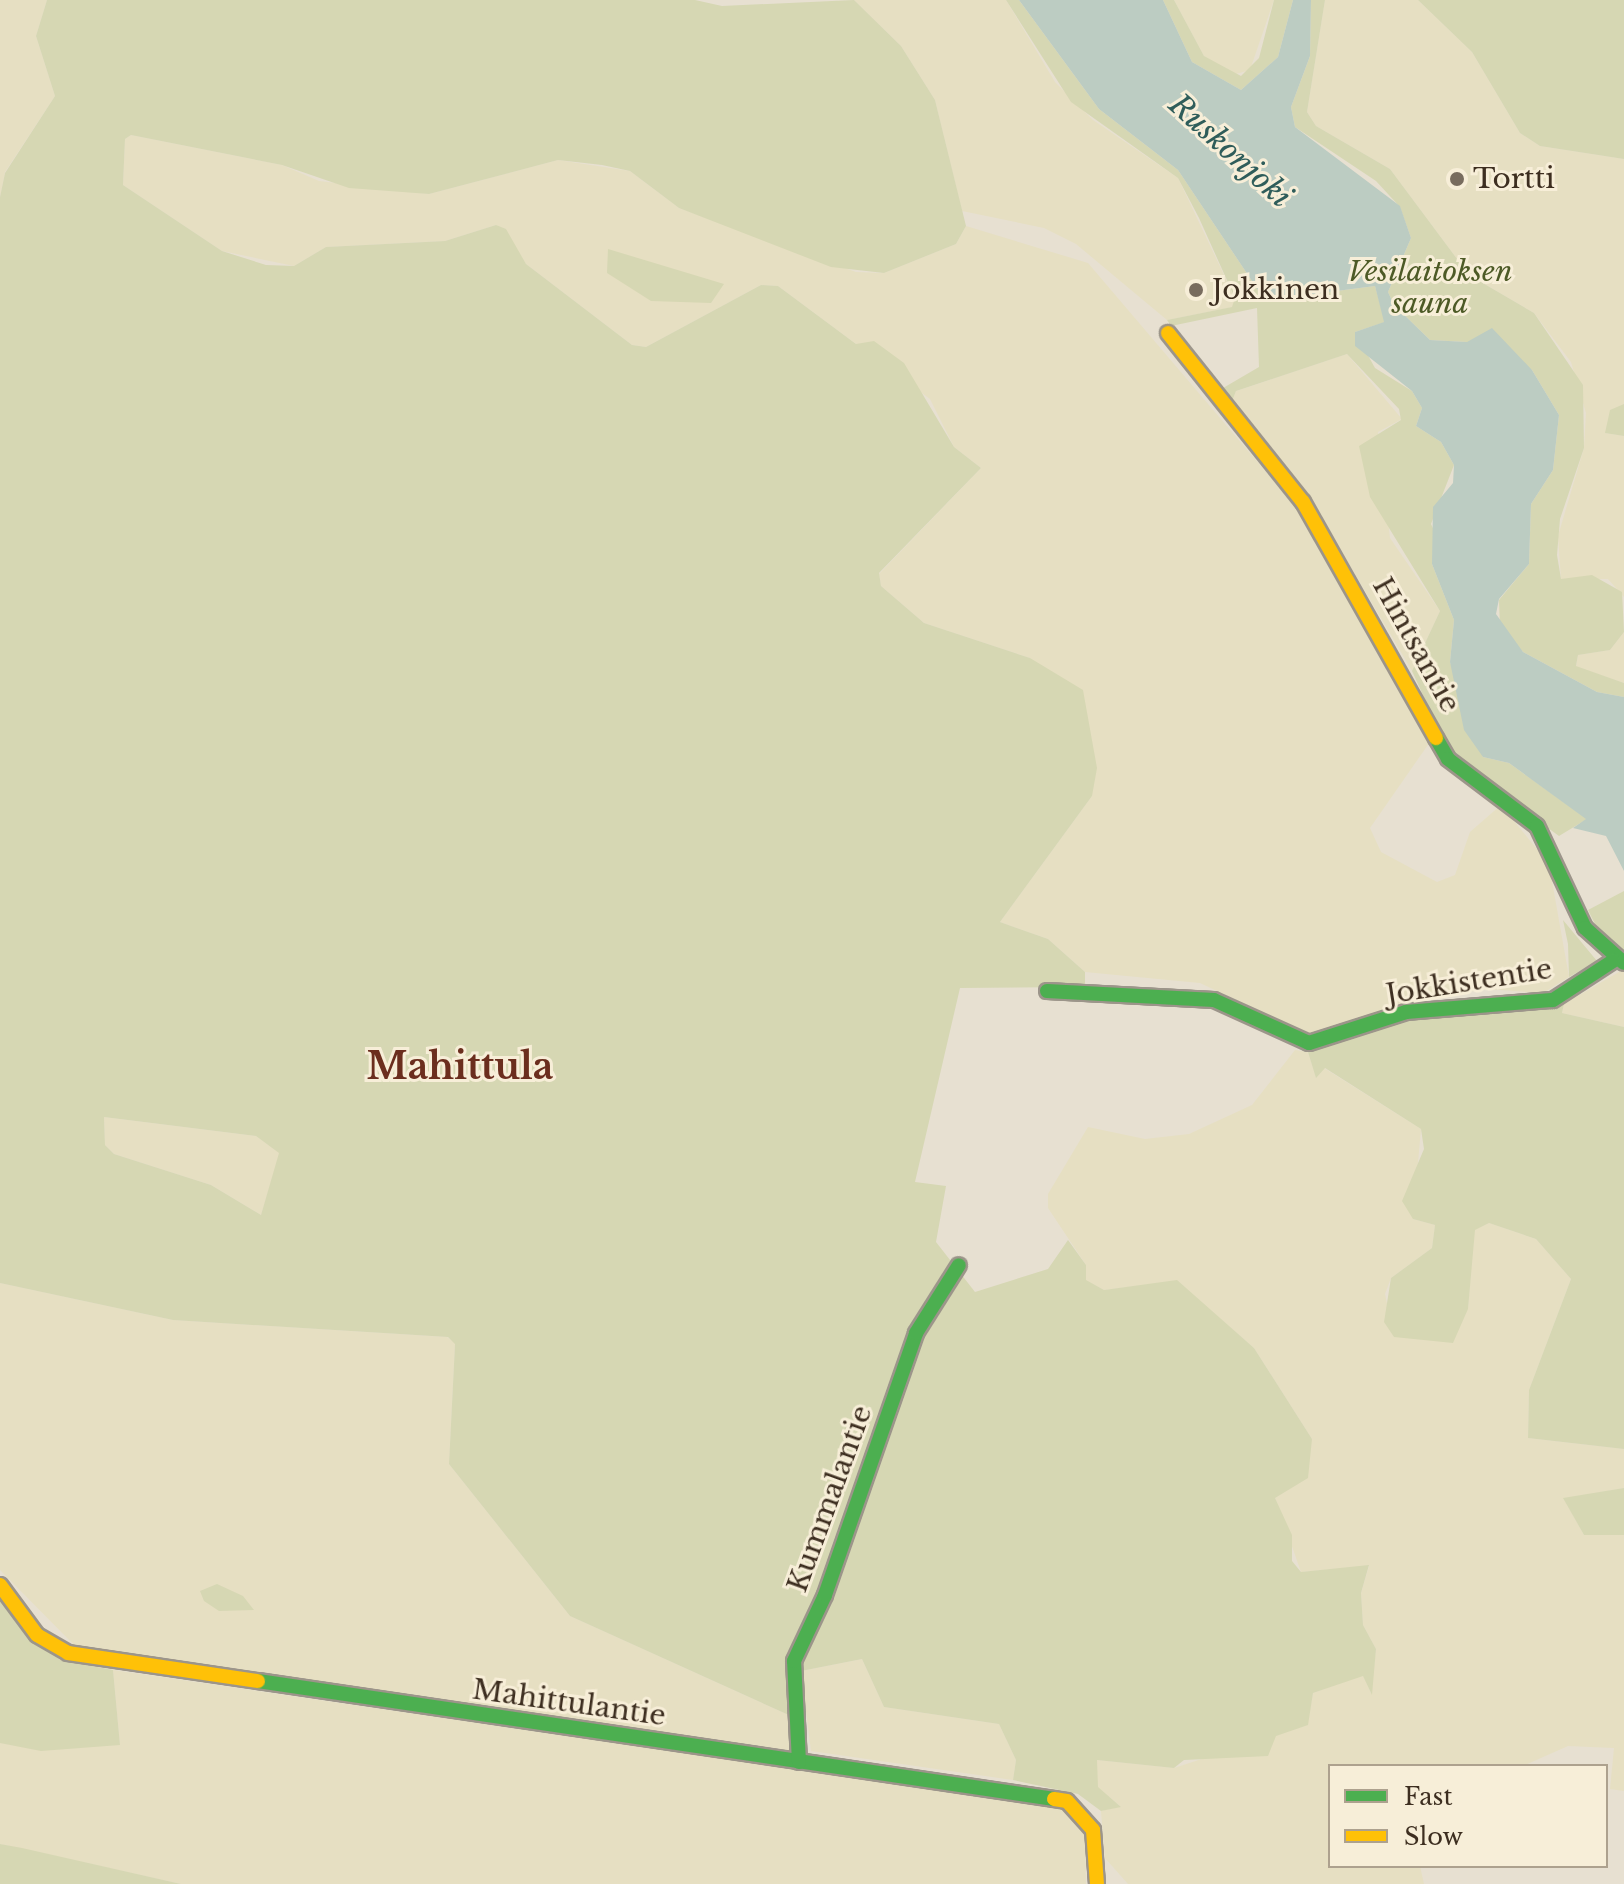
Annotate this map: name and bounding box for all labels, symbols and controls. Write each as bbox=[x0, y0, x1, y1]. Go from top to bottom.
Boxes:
water label: Ruskonjoki bbox=[1161, 87, 1299, 215]
place label: Tortti bbox=[1473, 162, 1555, 196]
marker: Tortti bbox=[1448, 170, 1466, 188]
park label: Vesilaitoksen sauna bbox=[1348, 255, 1512, 321]
place label: Jokkinen bbox=[1212, 273, 1339, 307]
marker: Jokkinen bbox=[1187, 281, 1205, 299]
street label: Hintsantie bbox=[1365, 572, 1467, 718]
street label: Jokkistentie bbox=[1384, 952, 1554, 1012]
district label: Mahittula bbox=[366, 1045, 554, 1089]
street label: Kummalantie bbox=[781, 1401, 879, 1597]
street label: Mahittulantie bbox=[470, 1673, 668, 1733]
legend bbox=[1328, 1764, 1608, 1868]
text: Fast bbox=[1404, 1782, 1452, 1811]
text: Slow bbox=[1404, 1822, 1463, 1851]

